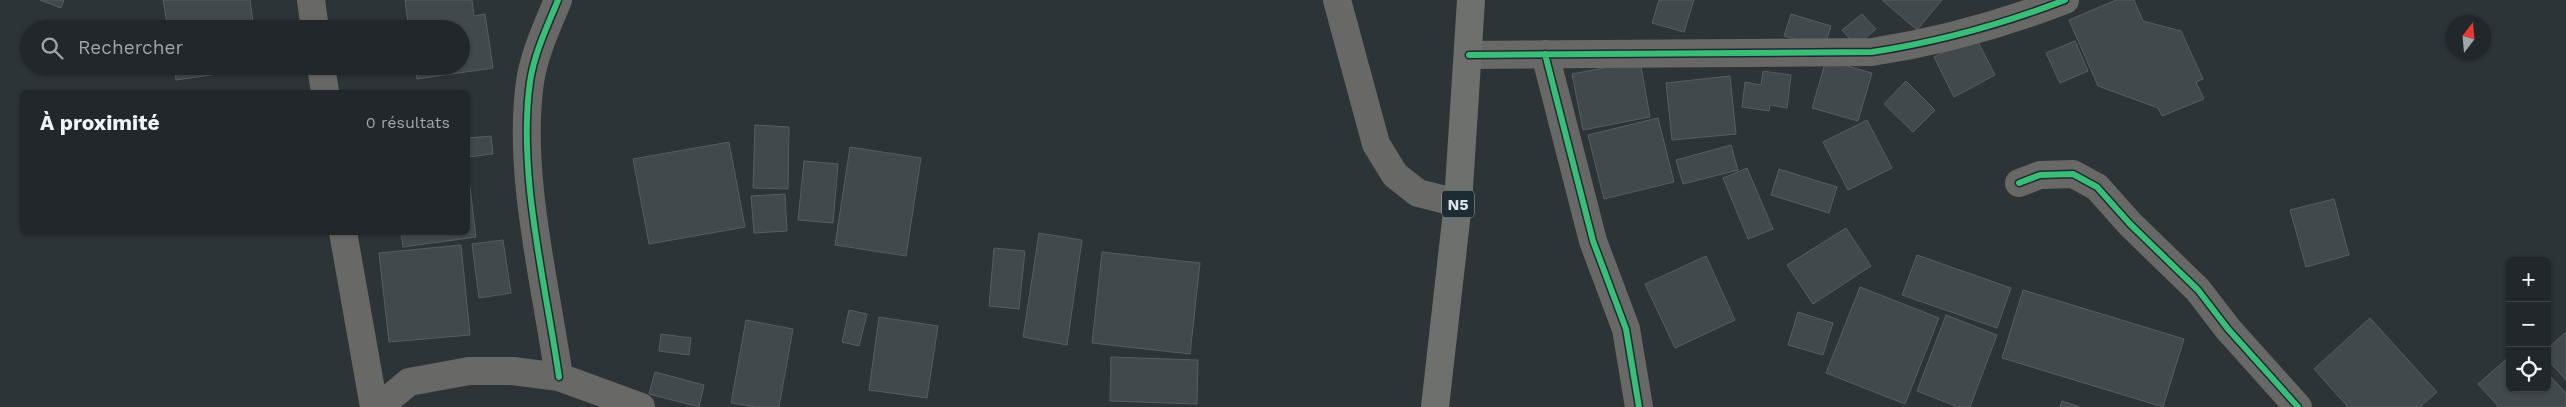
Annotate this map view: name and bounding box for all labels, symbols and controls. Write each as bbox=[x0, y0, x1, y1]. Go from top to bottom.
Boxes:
north arrow bbox=[2446, 15, 2491, 60]
search box bbox=[20, 20, 470, 75]
icon: search bbox=[38, 34, 66, 62]
text: Rechercher bbox=[78, 36, 183, 59]
text: À proximité bbox=[40, 110, 160, 135]
text: 0 résultats bbox=[366, 113, 450, 132]
road number: N5 bbox=[1442, 190, 1474, 218]
map controls bbox=[2506, 257, 2551, 392]
button: + bbox=[2506, 257, 2551, 302]
button: − bbox=[2506, 302, 2551, 347]
button: locate bbox=[2506, 347, 2551, 392]

